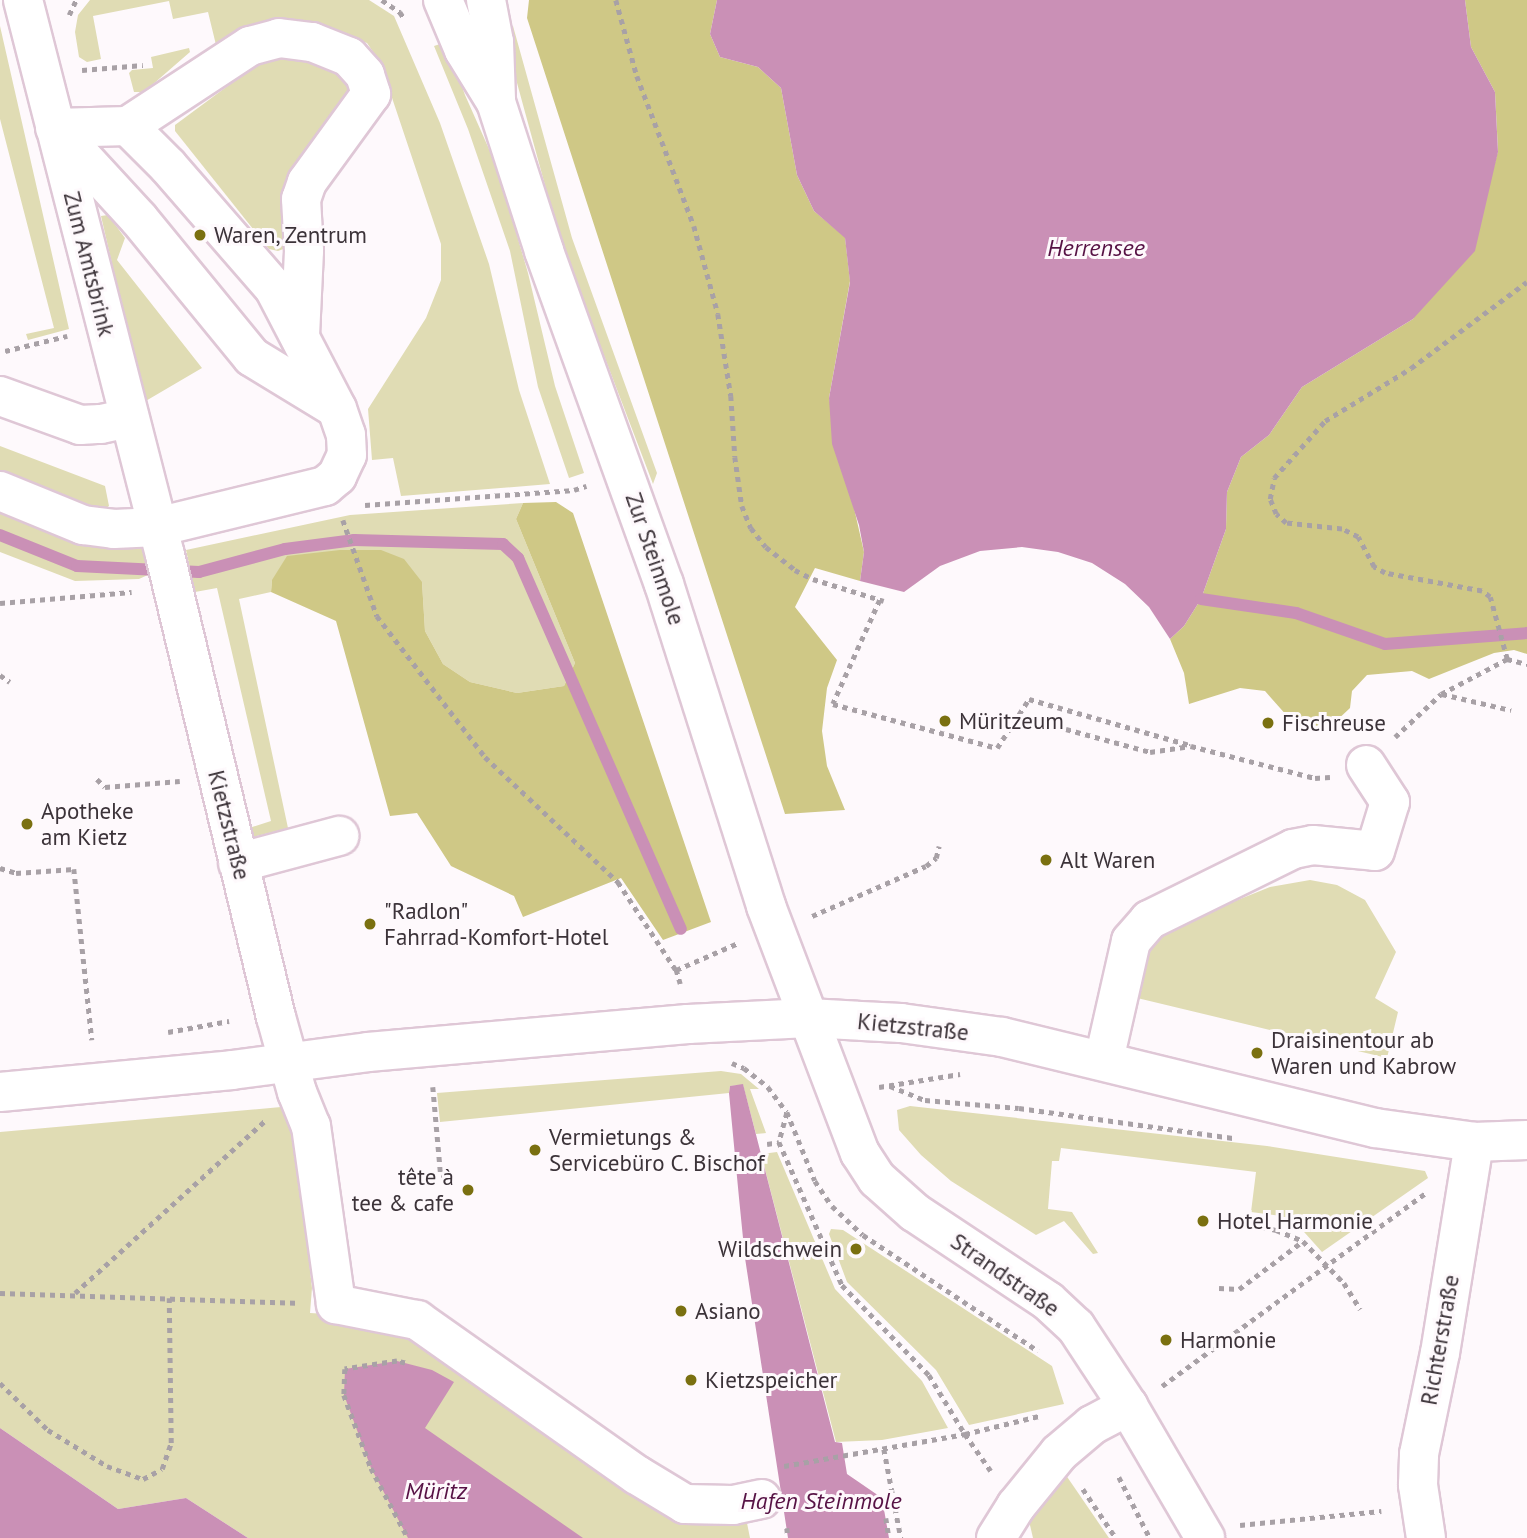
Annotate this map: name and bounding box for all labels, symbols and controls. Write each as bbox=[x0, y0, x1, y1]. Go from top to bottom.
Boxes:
street label: Zum Amtsbrink bbox=[58, 188, 120, 340]
place label: Waren, Zentrum bbox=[214, 221, 369, 249]
marker: Waren, Zentrum bbox=[192, 227, 208, 243]
water label: Herrensee bbox=[1047, 234, 1145, 262]
street label: Zur Steinmole bbox=[619, 489, 691, 629]
place label: Müritzeum bbox=[959, 707, 1064, 735]
place label: Fischreuse bbox=[1282, 709, 1386, 737]
marker: Müritzeum bbox=[937, 713, 953, 729]
marker: Fischreuse bbox=[1260, 715, 1276, 731]
street label: Kietzstraße bbox=[202, 767, 256, 883]
place label: Apotheke am Kietz bbox=[41, 797, 134, 851]
marker: Apotheke am Kietz bbox=[19, 816, 35, 832]
place label: Alt Waren bbox=[1060, 846, 1156, 874]
marker: Alt Waren bbox=[1038, 852, 1054, 868]
place label: "Radlon" Fahrrad-Komfort-Hotel bbox=[384, 897, 609, 951]
marker: "Radlon" Fahrrad-Komfort-Hotel bbox=[362, 916, 378, 932]
street label: Kietzstraße bbox=[856, 1007, 970, 1047]
place label: Draisinentour ab Waren und Kabrow bbox=[1271, 1026, 1456, 1080]
marker: Draisinentour ab Waren und Kabrow bbox=[1249, 1045, 1265, 1061]
place label: Vermietungs & Servicebüro C. Bischof bbox=[549, 1123, 766, 1177]
marker: Vermietungs & Servicebüro C. Bischof bbox=[527, 1142, 543, 1158]
place label: tête à tee & cafe bbox=[352, 1163, 454, 1217]
marker: tête à tee & cafe bbox=[460, 1182, 476, 1198]
place label: Hotel Harmonie bbox=[1217, 1207, 1373, 1235]
marker: Hotel Harmonie bbox=[1195, 1213, 1211, 1229]
street label: Strandstraße bbox=[945, 1228, 1065, 1322]
place label: Wildschwein bbox=[718, 1235, 842, 1263]
marker: Wildschwein bbox=[848, 1241, 864, 1257]
street label: Richterstraße bbox=[1415, 1273, 1465, 1407]
place label: Asiano bbox=[695, 1297, 761, 1325]
marker: Asiano bbox=[673, 1303, 689, 1319]
place label: Harmonie bbox=[1180, 1326, 1276, 1354]
marker: Harmonie bbox=[1158, 1332, 1174, 1348]
place label: Kietzspeicher bbox=[705, 1366, 837, 1394]
marker: Kietzspeicher bbox=[683, 1372, 699, 1388]
water label: Müritz bbox=[405, 1477, 467, 1505]
water label: Hafen Steinmole bbox=[740, 1487, 902, 1515]

